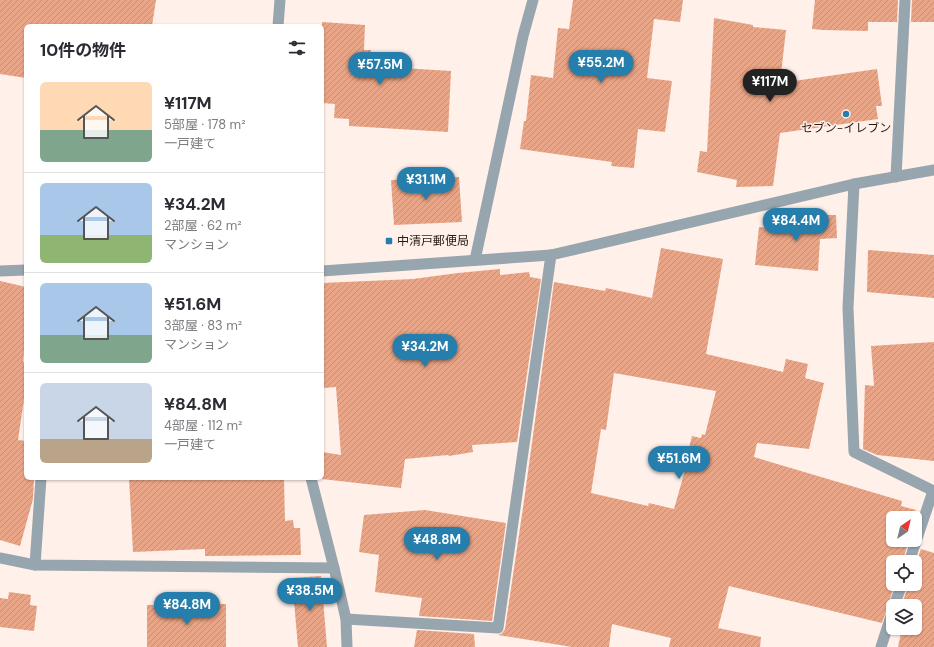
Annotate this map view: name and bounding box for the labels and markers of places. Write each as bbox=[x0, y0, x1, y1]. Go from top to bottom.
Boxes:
pin: ¥55.2M bbox=[568, 50, 634, 84]
pin: ¥57.5M bbox=[347, 52, 413, 86]
pin: ¥117M bbox=[742, 69, 798, 103]
marker: セブン-イレブン bbox=[841, 109, 851, 119]
place label: セブン-イレブン bbox=[801, 120, 891, 136]
pin: ¥31.1M bbox=[393, 167, 459, 201]
pin: ¥84.4M bbox=[763, 208, 829, 242]
place label: 中清戸郵便局 bbox=[397, 233, 469, 249]
marker: 中清戸郵便局 bbox=[384, 236, 394, 246]
pin: ¥34.2M bbox=[392, 334, 458, 368]
pin: ¥51.6M bbox=[646, 446, 712, 480]
pin: ¥48.8M bbox=[404, 527, 470, 561]
pin: ¥38.5M bbox=[277, 578, 343, 612]
pin: ¥84.8M bbox=[154, 592, 220, 626]

